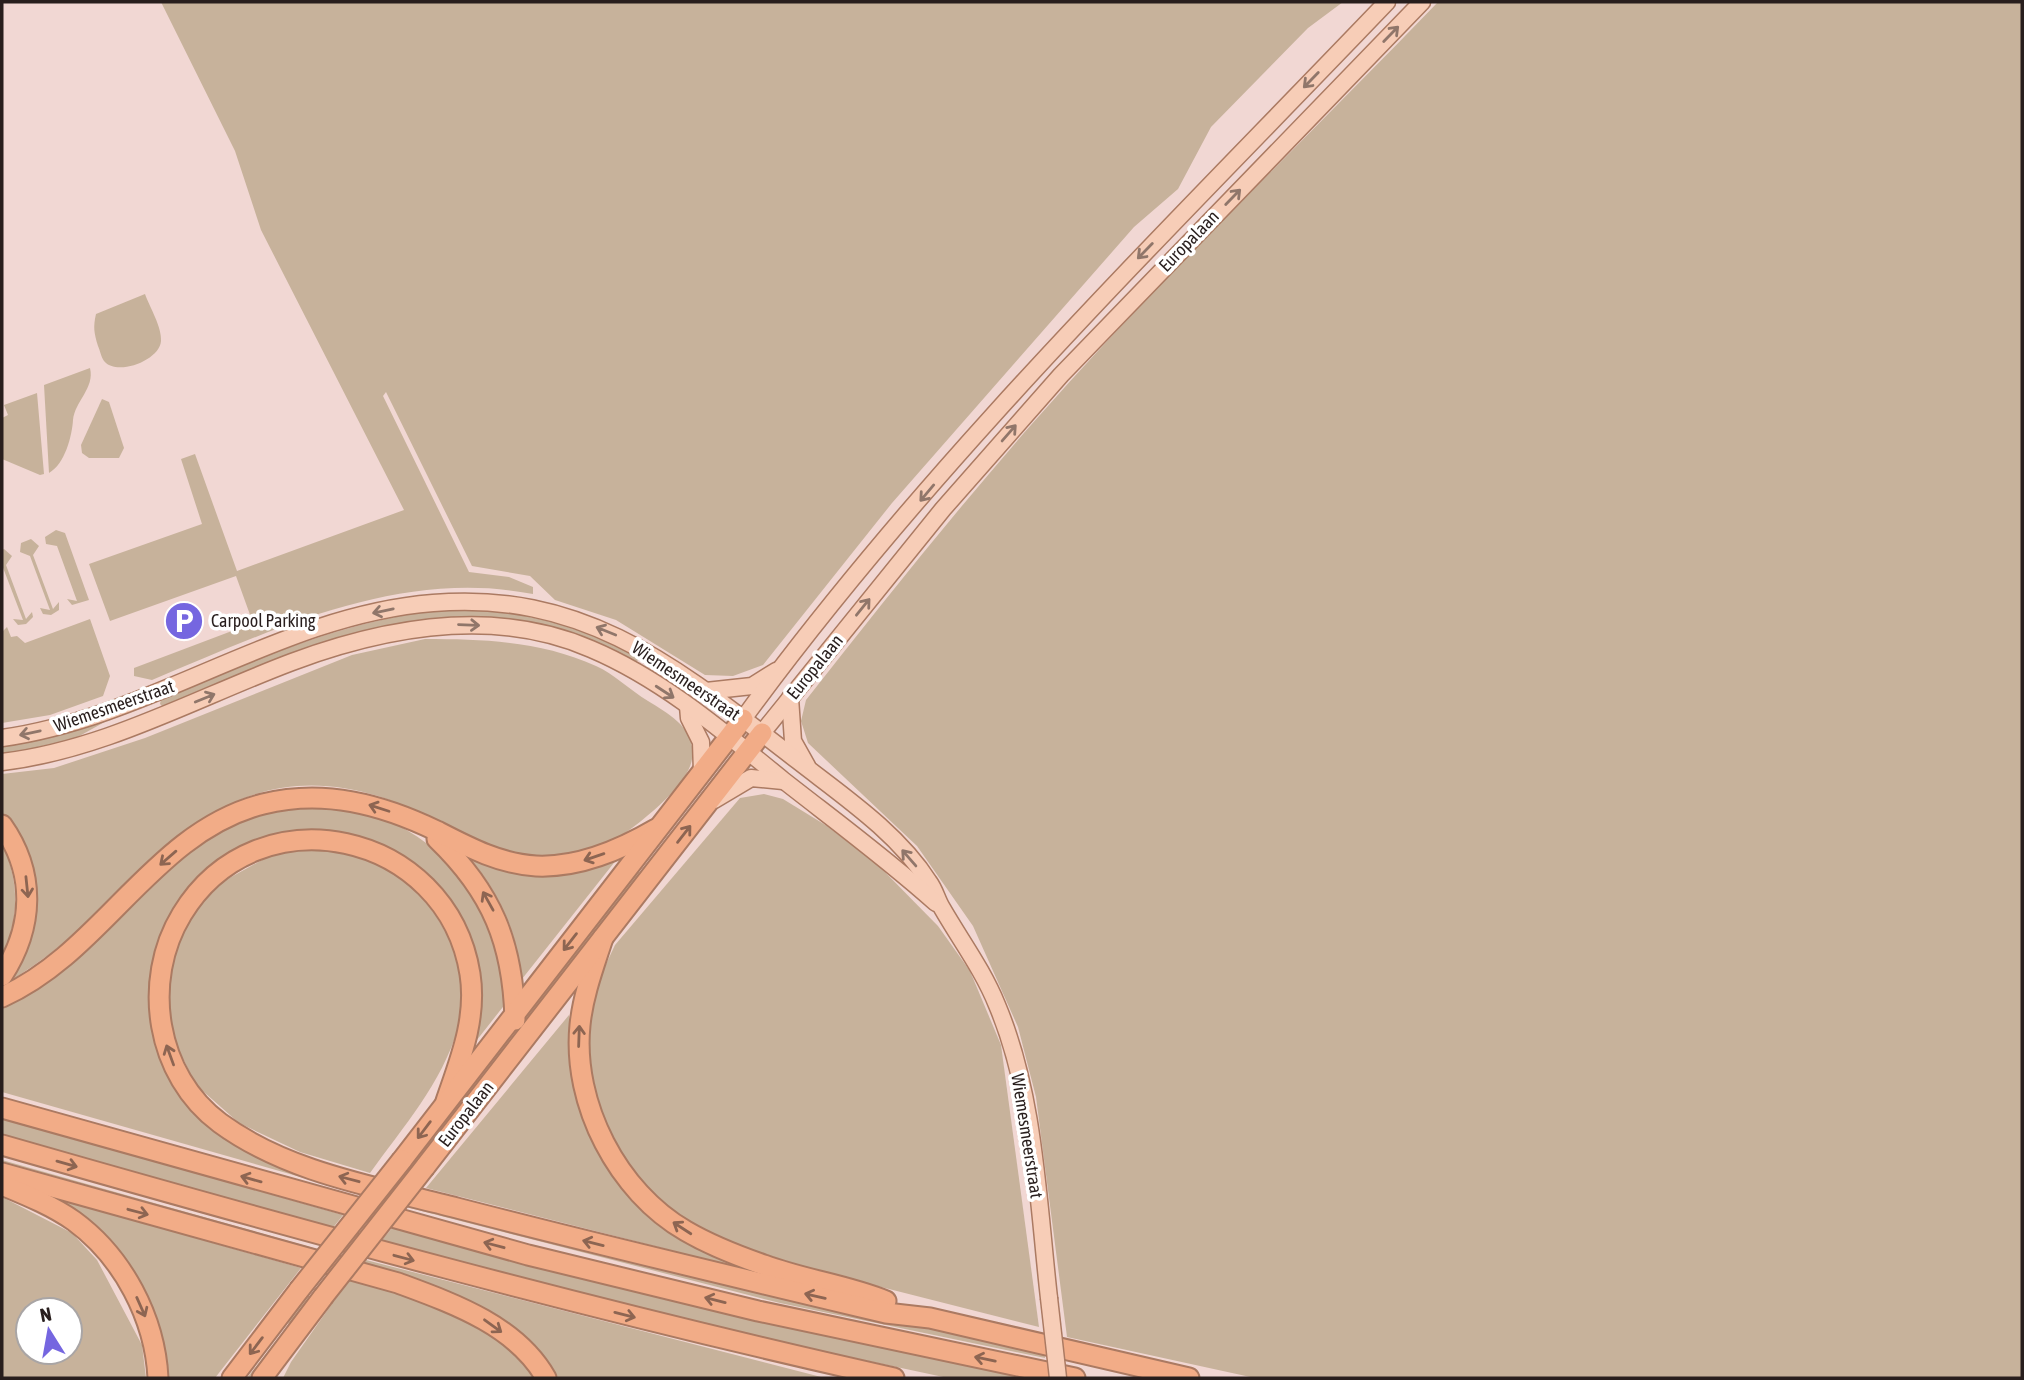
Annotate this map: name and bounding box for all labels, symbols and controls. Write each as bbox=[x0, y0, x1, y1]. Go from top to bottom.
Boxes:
one-way arrow bbox=[1383, 25, 1400, 42]
one-way arrow bbox=[1303, 71, 1320, 88]
one-way arrow bbox=[1224, 189, 1241, 206]
street label: Europalaan bbox=[1154, 206, 1223, 276]
one-way arrow bbox=[1137, 242, 1154, 259]
one-way arrow bbox=[1001, 425, 1017, 443]
one-way arrow bbox=[919, 483, 935, 501]
one-way arrow bbox=[855, 599, 870, 617]
parking icon: Carpool Parking bbox=[163, 600, 205, 642]
one-way arrow bbox=[372, 604, 395, 618]
place label: Carpool Parking bbox=[211, 610, 316, 631]
one-way arrow bbox=[457, 619, 480, 632]
one-way arrow bbox=[596, 623, 617, 636]
street label: Europalaan bbox=[782, 630, 847, 703]
street label: Wiemesmeerstraat bbox=[628, 637, 744, 724]
street label: Wiemesmeerstraat bbox=[51, 675, 177, 736]
one-way arrow bbox=[655, 684, 674, 699]
one-way arrow bbox=[193, 691, 215, 704]
one-way arrow bbox=[19, 727, 42, 741]
one-way arrow bbox=[368, 801, 390, 814]
one-way arrow bbox=[677, 825, 692, 844]
one-way arrow bbox=[160, 850, 178, 866]
one-way arrow bbox=[901, 850, 917, 868]
one-way arrow bbox=[583, 851, 605, 864]
one-way arrow bbox=[20, 875, 33, 898]
one-way arrow bbox=[481, 891, 494, 912]
one-way arrow bbox=[562, 932, 577, 951]
one-way arrow bbox=[573, 1025, 586, 1048]
one-way arrow bbox=[163, 1045, 175, 1067]
street label: Wiemesmeerstraat bbox=[1007, 1072, 1048, 1200]
street label: Europalaan bbox=[434, 1077, 498, 1151]
one-way arrow bbox=[417, 1120, 431, 1139]
one-way arrow bbox=[56, 1159, 78, 1172]
one-way arrow bbox=[240, 1171, 262, 1184]
one-way arrow bbox=[339, 1172, 361, 1185]
one-way arrow bbox=[126, 1206, 149, 1219]
one-way arrow bbox=[673, 1220, 692, 1235]
one-way arrow bbox=[582, 1235, 605, 1249]
one-way arrow bbox=[483, 1238, 506, 1251]
one-way arrow bbox=[393, 1253, 415, 1266]
one-way arrow bbox=[804, 1289, 827, 1302]
one-way arrow bbox=[704, 1293, 726, 1306]
north arrow bbox=[14, 1296, 84, 1366]
one-way arrow bbox=[135, 1296, 148, 1317]
text: N bbox=[38, 1302, 53, 1326]
one-way arrow bbox=[613, 1309, 636, 1322]
one-way arrow bbox=[483, 1319, 502, 1334]
one-way arrow bbox=[249, 1336, 264, 1355]
one-way arrow bbox=[974, 1352, 997, 1366]

